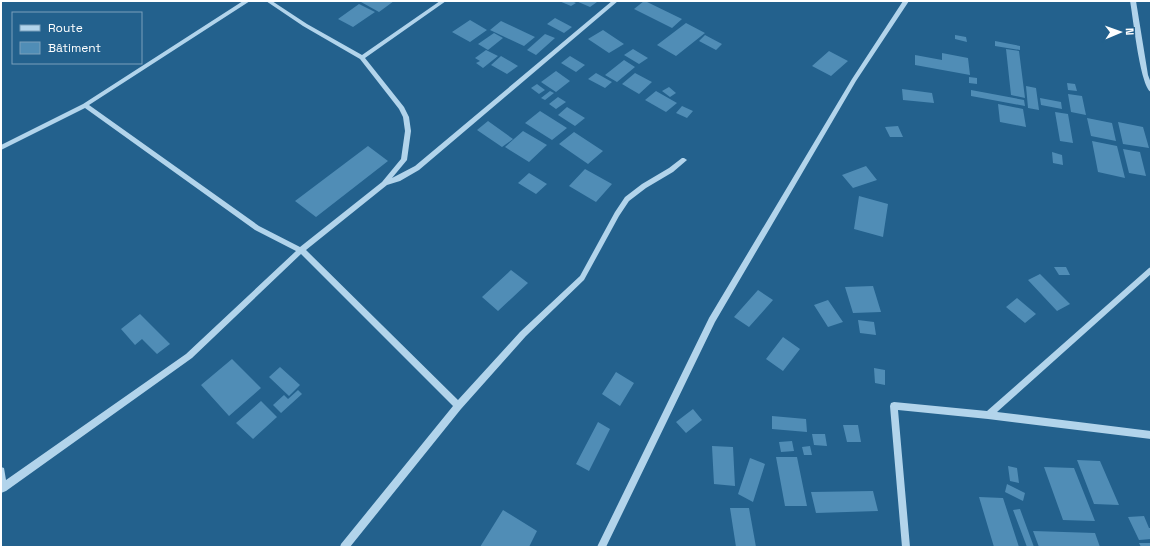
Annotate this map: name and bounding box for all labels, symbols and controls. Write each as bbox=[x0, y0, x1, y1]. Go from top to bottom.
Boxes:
legend bbox=[12, 12, 142, 64]
north arrow bbox=[1100, 12, 1140, 52]
text: Route bbox=[48, 20, 83, 36]
text: N bbox=[1123, 28, 1137, 36]
text: Bâtiment bbox=[48, 40, 101, 56]

